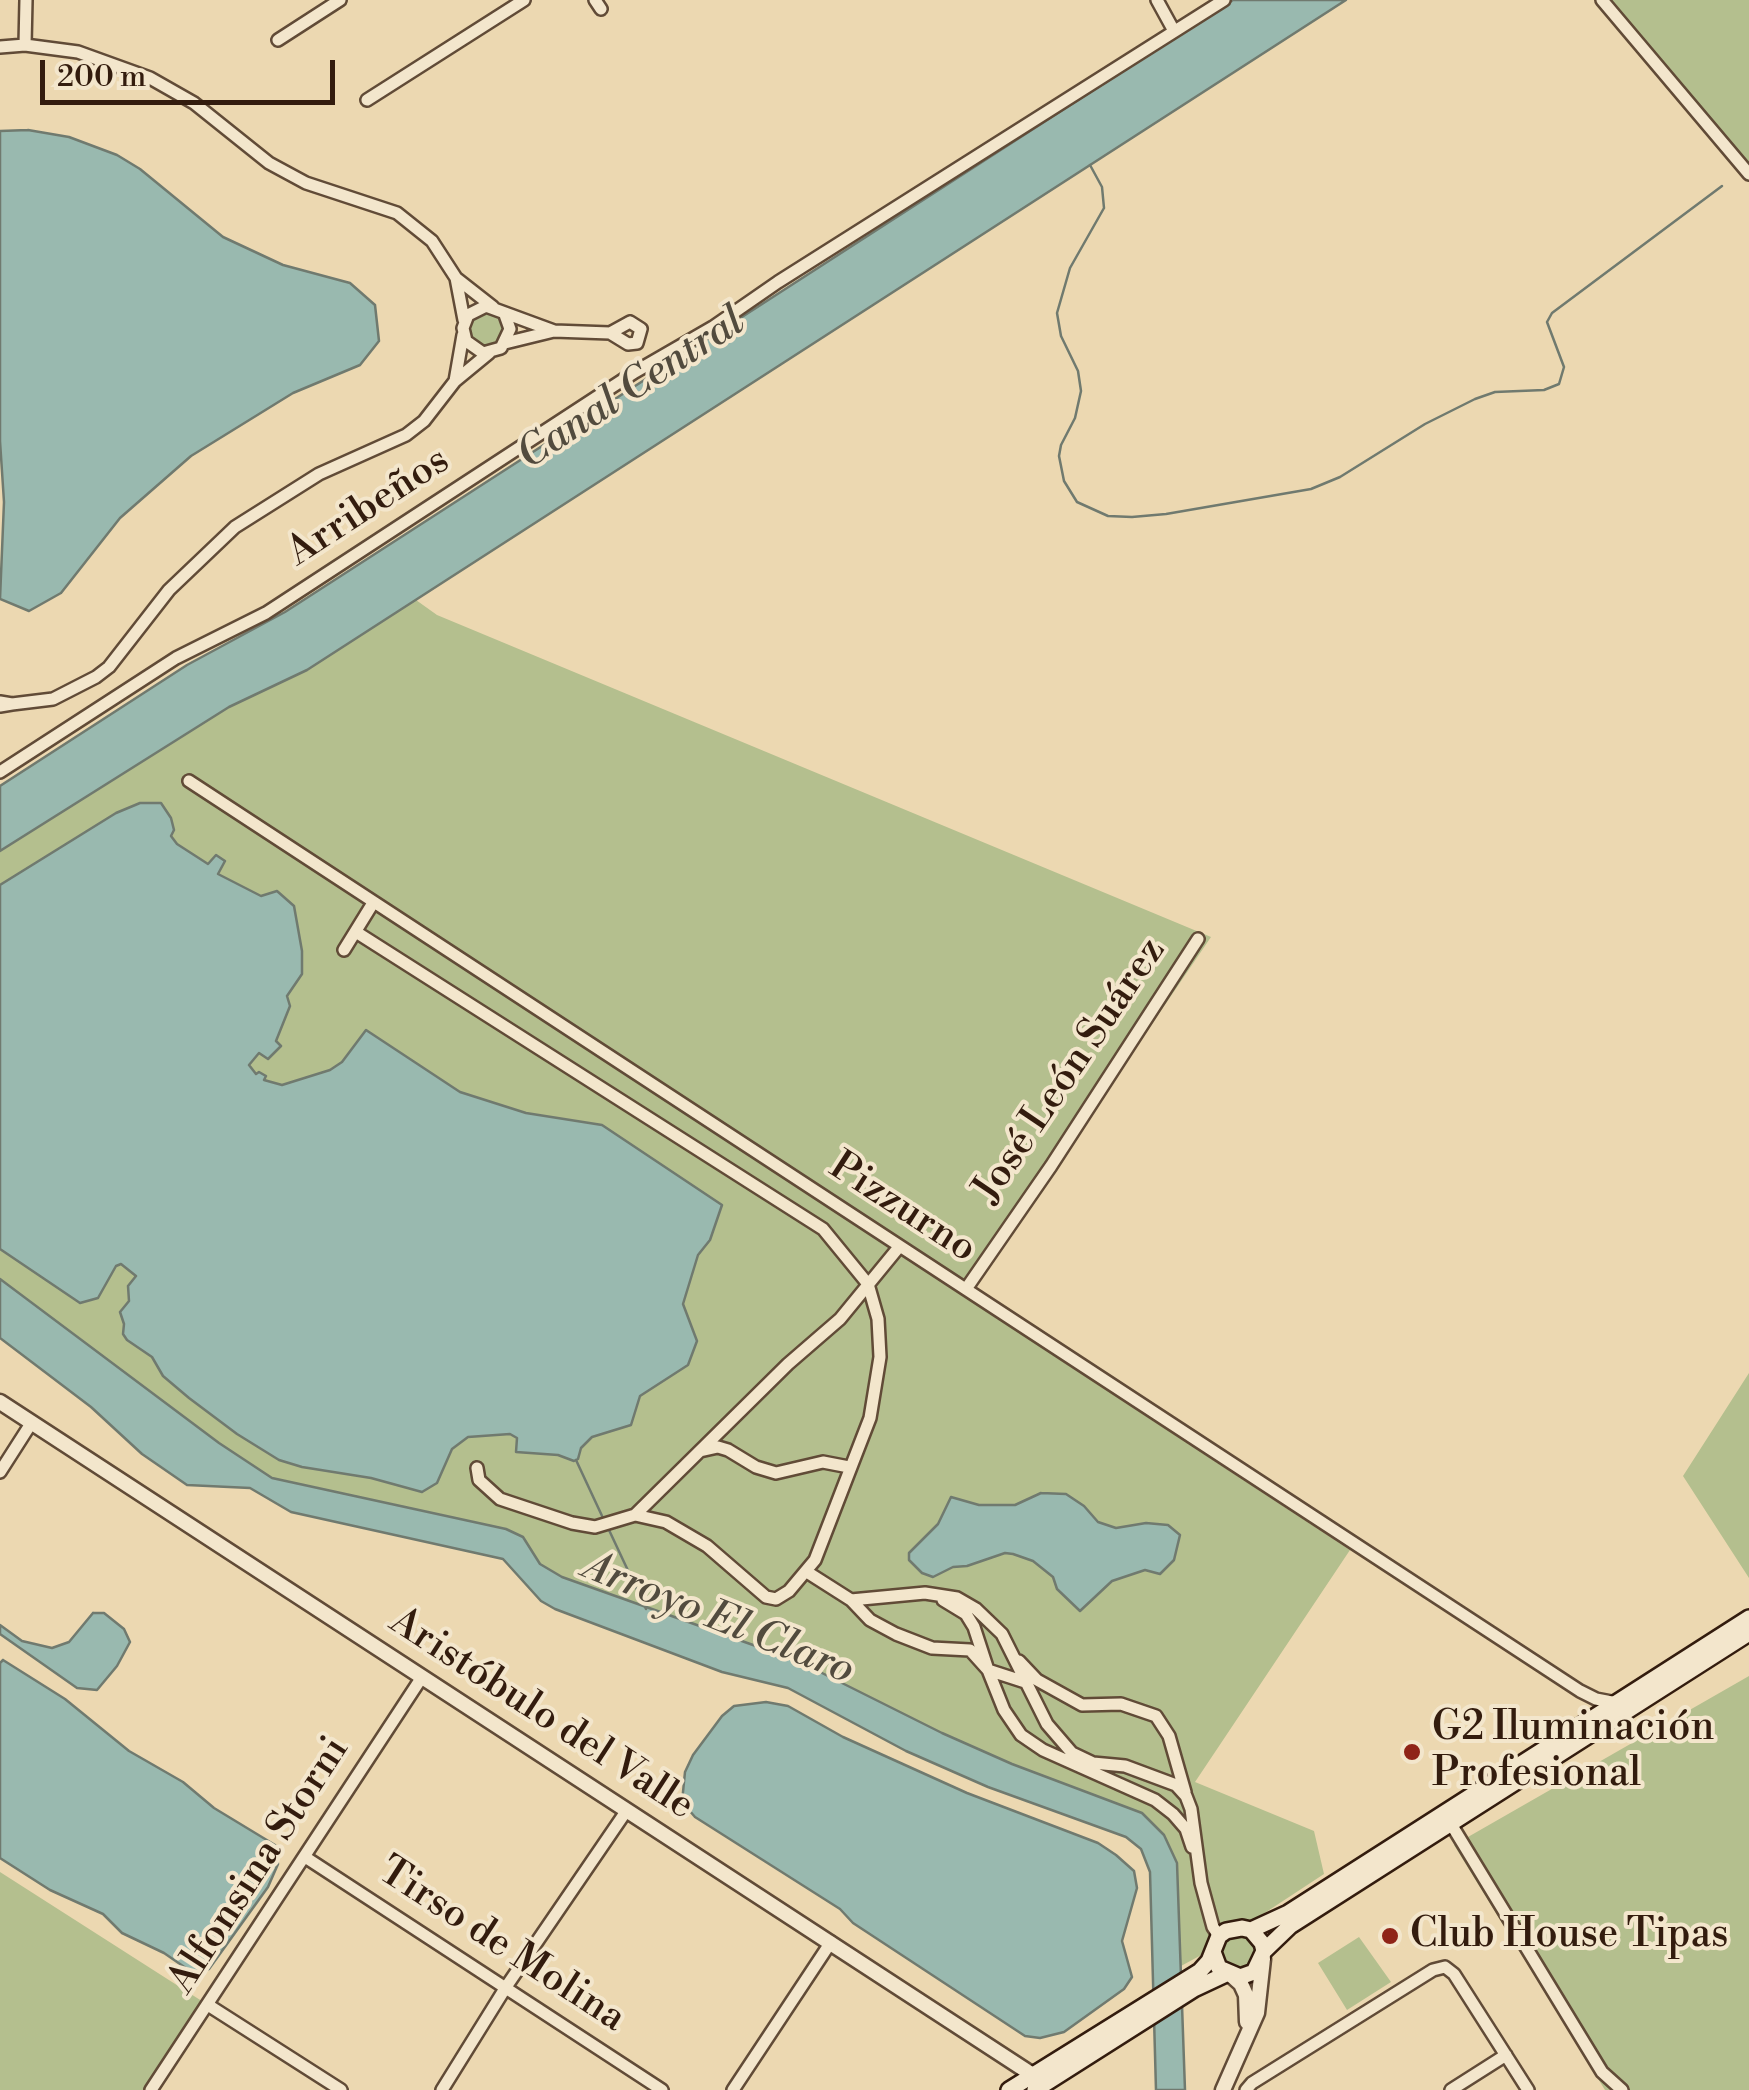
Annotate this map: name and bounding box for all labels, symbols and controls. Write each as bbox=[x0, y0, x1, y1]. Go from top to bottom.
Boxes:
scale bar bbox=[45, 40, 340, 102]
text: 200 m bbox=[57, 58, 146, 96]
water label: Canal Central bbox=[509, 298, 755, 482]
street label: Arribeños bbox=[279, 438, 459, 578]
street label: José León Suárez bbox=[965, 929, 1177, 1213]
street label: Pizzurno bbox=[819, 1144, 985, 1274]
water label: Arroyo El Claro bbox=[575, 1543, 861, 1697]
street label: Aristóbulo del Valle bbox=[380, 1599, 702, 1831]
place label: G2 Iluminación Profesional bbox=[1432, 1705, 1714, 1799]
street label: Alfonsina Storni bbox=[159, 1729, 361, 2003]
marker: G2 Iluminación Profesional bbox=[1401, 1741, 1423, 1763]
street label: Tirso de Molina bbox=[369, 1848, 633, 2044]
place label: Club House Tipas bbox=[1410, 1912, 1728, 1960]
marker: Club House Tipas bbox=[1379, 1925, 1401, 1947]

